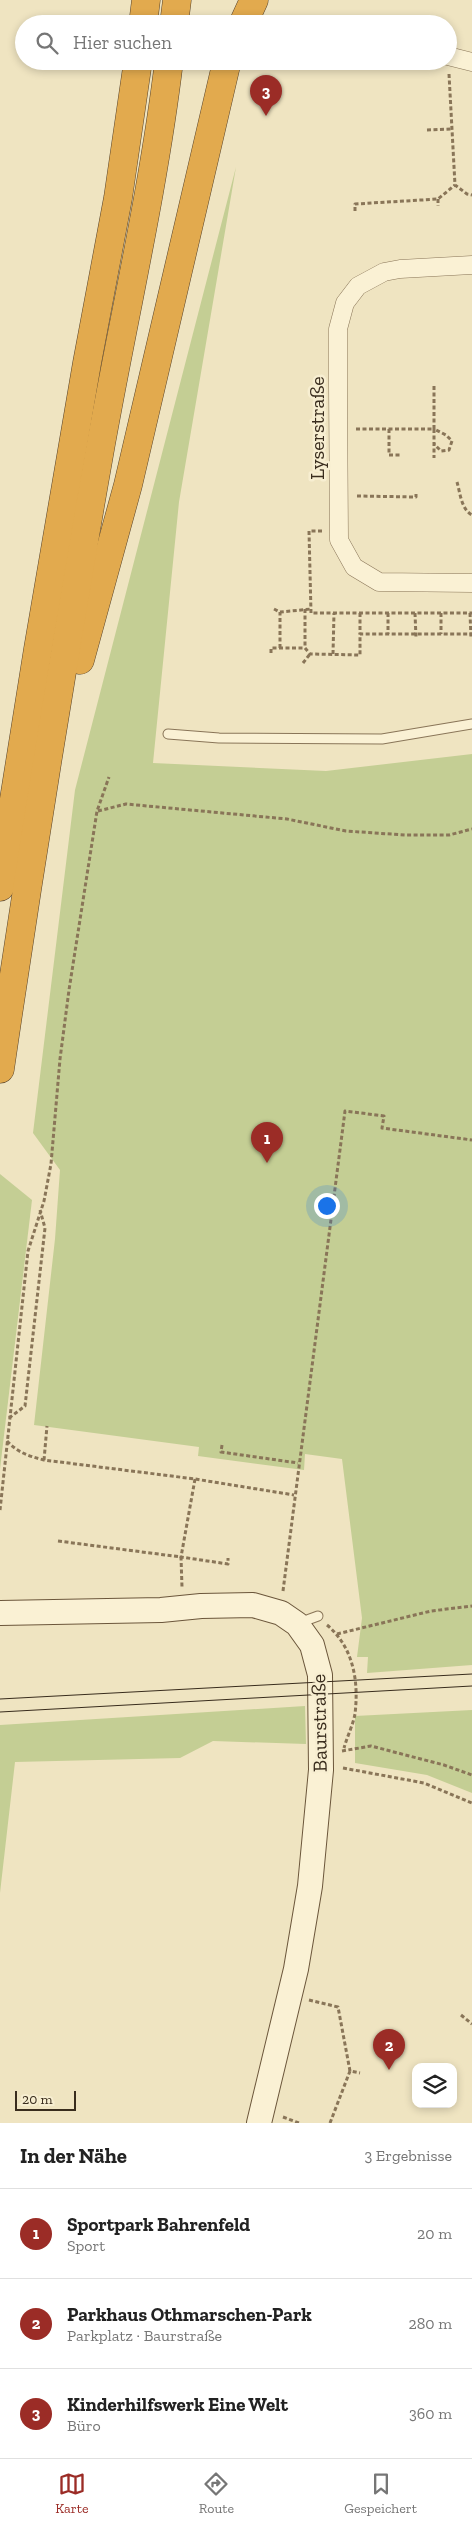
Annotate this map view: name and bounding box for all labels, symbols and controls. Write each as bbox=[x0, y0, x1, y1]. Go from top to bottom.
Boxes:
search box bbox=[15, 15, 457, 70]
icon: search bbox=[33, 29, 61, 57]
text: Hier suchen bbox=[73, 31, 172, 54]
pin: 3 bbox=[250, 75, 282, 116]
street label: Lyserstraße bbox=[305, 376, 329, 480]
pin: 1 bbox=[251, 1122, 283, 1163]
your location bbox=[314, 1193, 340, 1219]
street label: Baurstraße bbox=[306, 1674, 332, 1772]
pin: 2 bbox=[373, 2029, 405, 2070]
map controls bbox=[412, 2063, 457, 2108]
button: layers bbox=[412, 2063, 457, 2108]
scale bar bbox=[15, 2088, 76, 2111]
text: 20 m bbox=[22, 2091, 53, 2108]
text: In der Nähe bbox=[20, 2143, 127, 2168]
text: 3 Ergebnisse bbox=[364, 2146, 452, 2165]
text: Sportpark Bahrenfeld bbox=[67, 2213, 250, 2236]
text: 1 bbox=[33, 2224, 39, 2243]
text: 20 m bbox=[417, 2224, 452, 2243]
text: Sport bbox=[67, 2236, 105, 2255]
text: Parkhaus Othmarschen-Park bbox=[67, 2303, 312, 2326]
text: 2 bbox=[32, 2314, 40, 2333]
text: 280 m bbox=[408, 2314, 452, 2333]
text: Parkplatz · Baurstraße bbox=[67, 2326, 222, 2345]
text: Kinderhilfswerk Eine Welt bbox=[67, 2393, 288, 2416]
text: 3 bbox=[32, 2404, 40, 2423]
text: 360 m bbox=[409, 2404, 452, 2423]
text: Büro bbox=[67, 2416, 101, 2435]
tab: Karte bbox=[55, 2470, 89, 2517]
tab: Route bbox=[199, 2470, 234, 2517]
tab: Gespeichert bbox=[344, 2470, 417, 2517]

